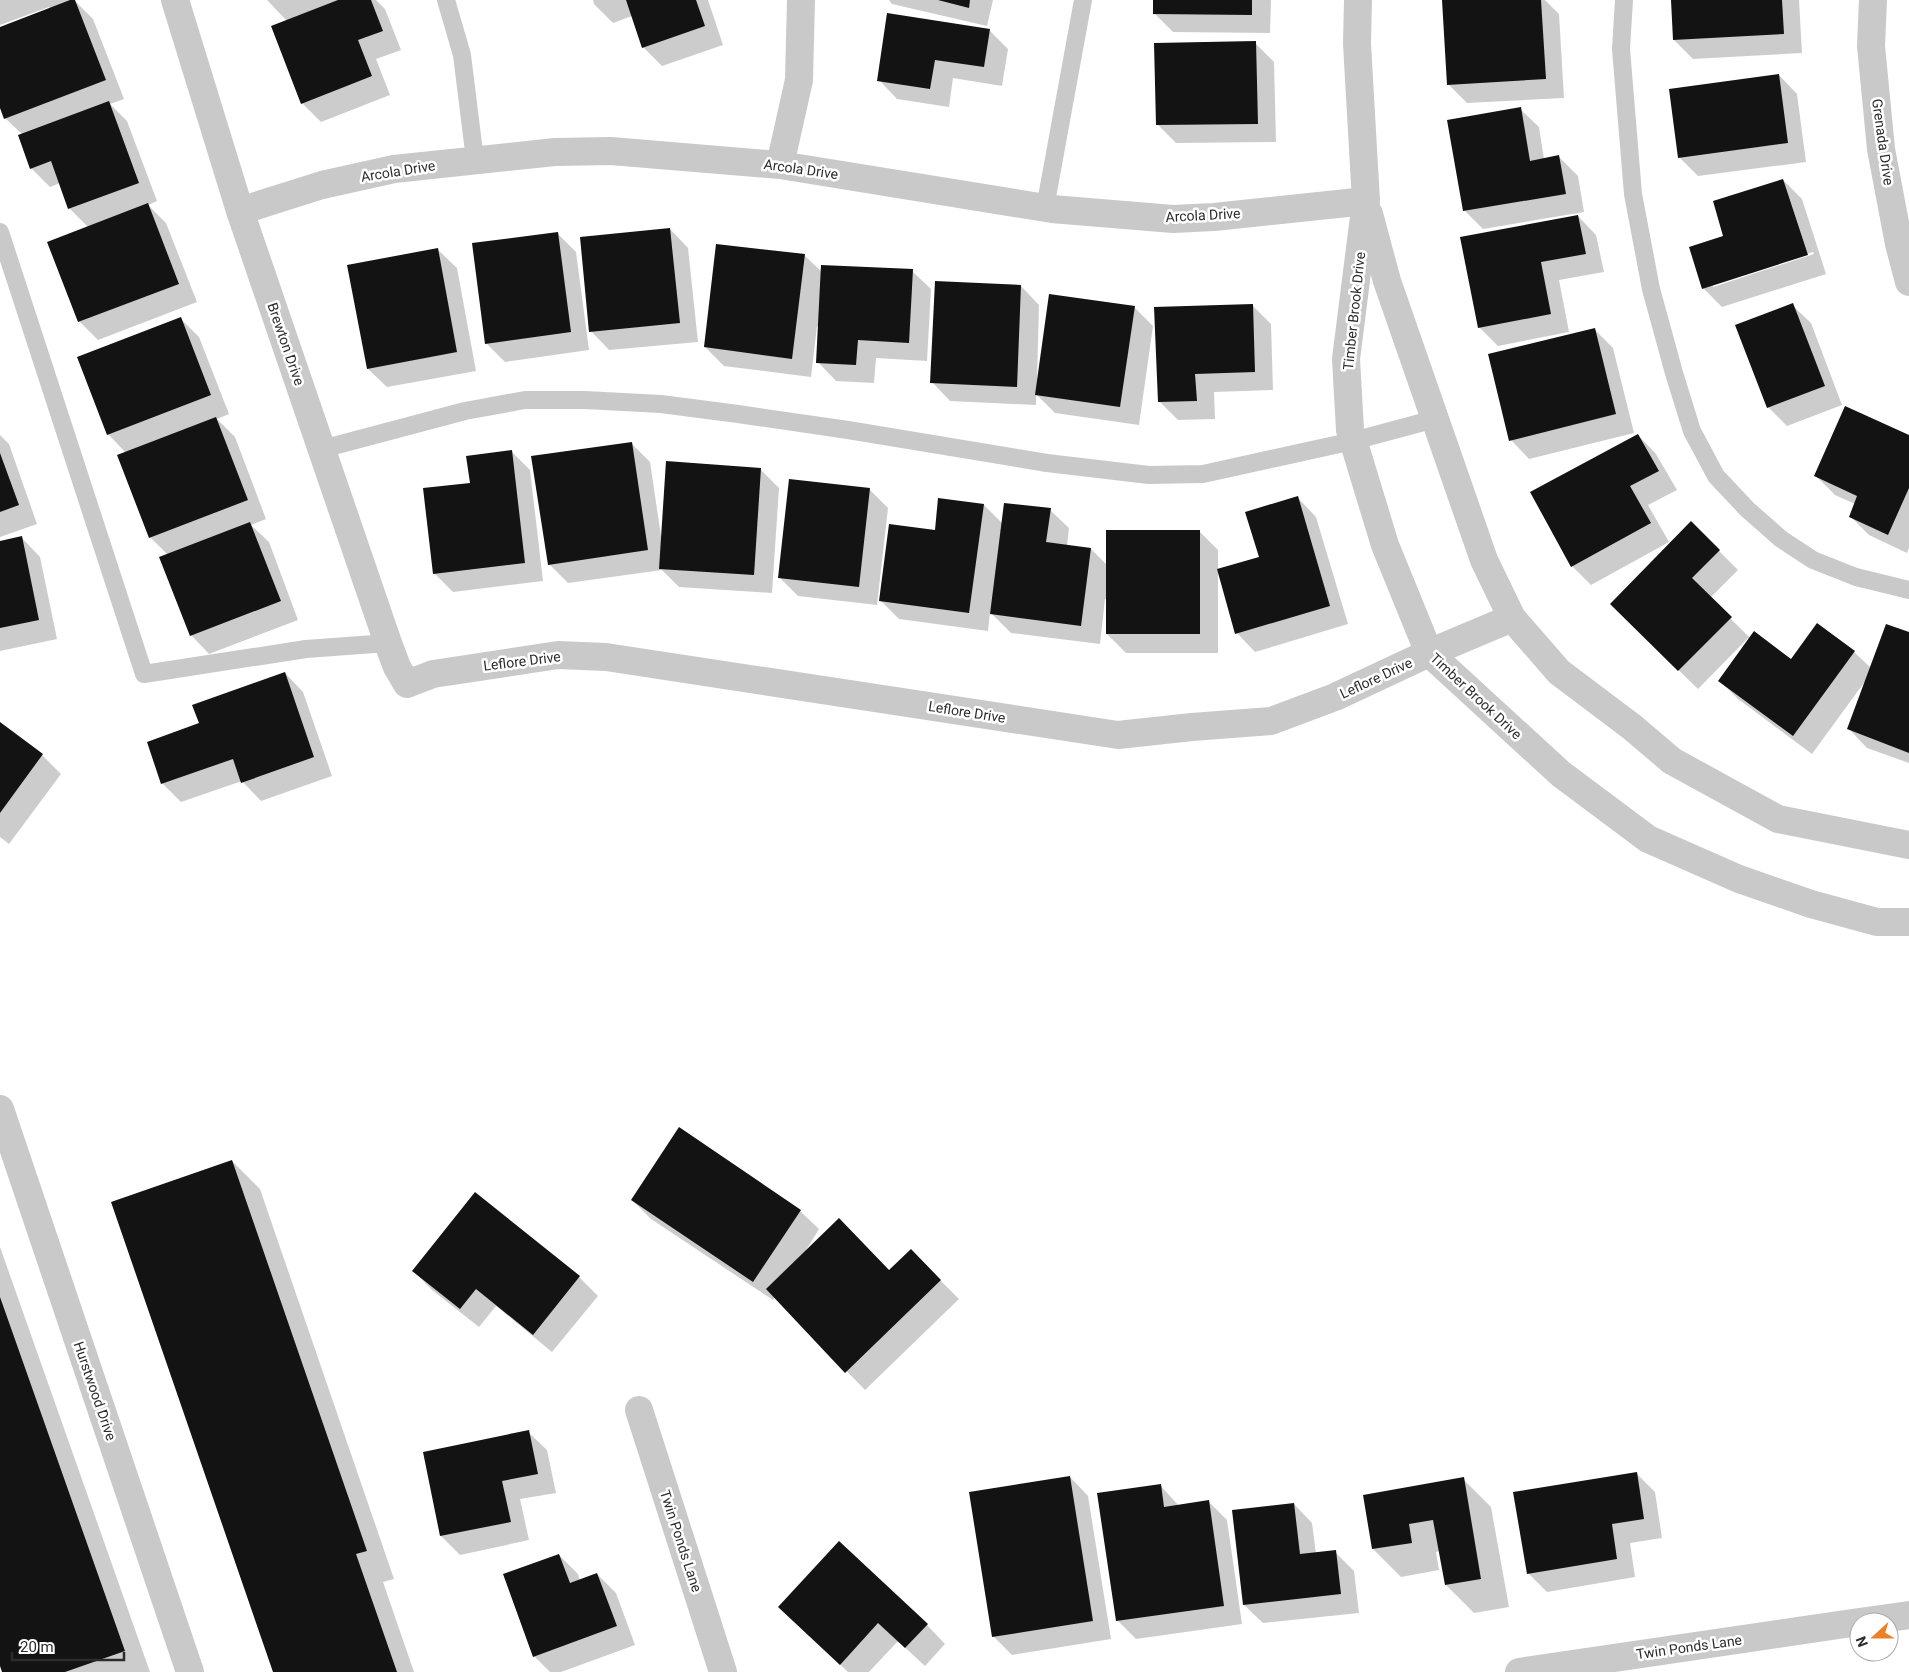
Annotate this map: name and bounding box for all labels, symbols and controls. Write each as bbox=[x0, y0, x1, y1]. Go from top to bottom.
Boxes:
street label: Grenada Drive bbox=[1869, 98, 1897, 186]
street label: Arcola Drive bbox=[763, 156, 839, 182]
street label: Arcola Drive bbox=[360, 157, 436, 185]
street label: Arcola Drive bbox=[1165, 205, 1241, 225]
street label: Timber Brook Drive bbox=[1340, 251, 1368, 371]
street label: Brewton Drive bbox=[264, 301, 308, 387]
street label: Leflore Drive bbox=[482, 648, 562, 674]
street label: Timber Brook Drive bbox=[1427, 650, 1525, 742]
street label: Leflore Drive bbox=[1337, 654, 1415, 702]
street label: Leflore Drive bbox=[927, 698, 1007, 726]
street label: Hurstwood Drive bbox=[71, 1339, 119, 1443]
street label: Twin Ponds Lane bbox=[657, 1488, 705, 1594]
north arrow bbox=[1849, 1612, 1899, 1662]
scale bar bbox=[12, 1630, 125, 1662]
street label: Twin Ponds Lane bbox=[1635, 1632, 1743, 1662]
text: N bbox=[1853, 1634, 1871, 1649]
text: 20 m bbox=[20, 1638, 54, 1656]

